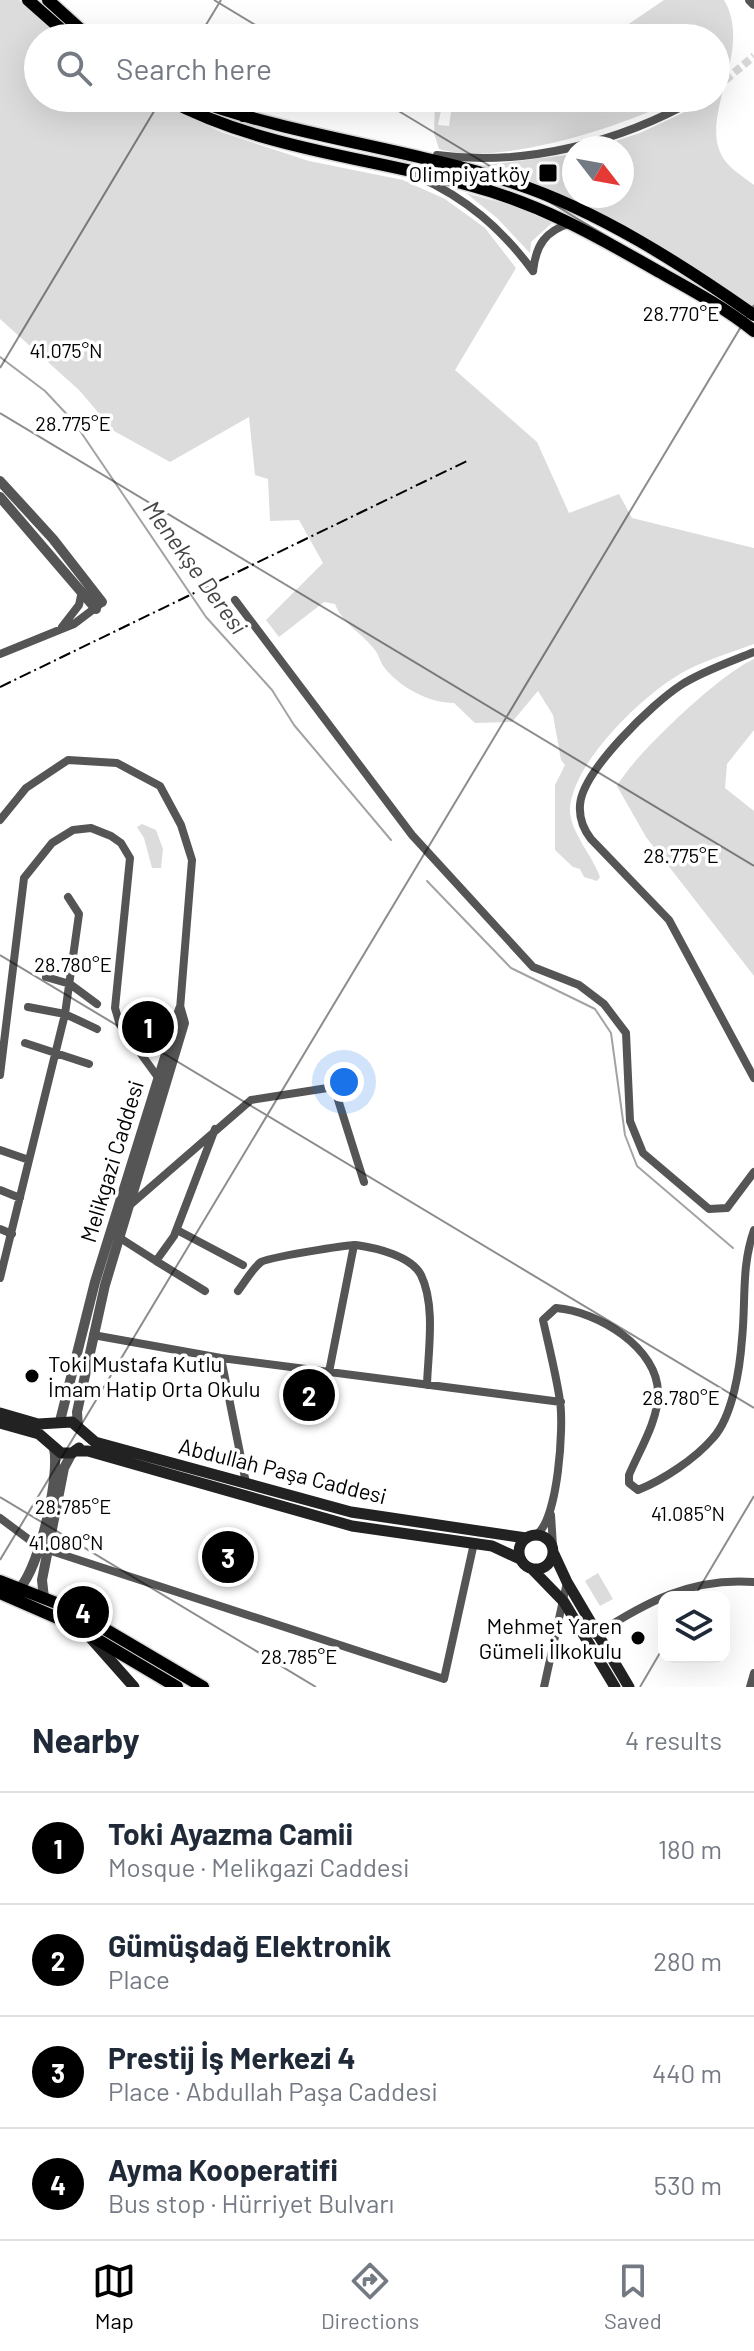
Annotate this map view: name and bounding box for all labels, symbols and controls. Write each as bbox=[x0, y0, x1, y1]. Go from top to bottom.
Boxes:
search box bbox=[24, 24, 730, 112]
icon: search bbox=[52, 46, 96, 90]
text: Search here bbox=[116, 50, 272, 86]
north arrow bbox=[562, 136, 634, 208]
place label: Olimpiyatköy bbox=[409, 160, 530, 186]
marker: Olimpiyatköy bbox=[537, 162, 559, 184]
text: 28.770°E bbox=[643, 301, 719, 325]
text: 41.075°N bbox=[29, 338, 103, 362]
text: 28.775°E bbox=[35, 411, 111, 435]
water label: Menekşe Deresi bbox=[138, 494, 254, 640]
text: 28.775°E bbox=[643, 843, 719, 867]
text: 28.780°E bbox=[34, 952, 112, 976]
pin: 1 bbox=[122, 997, 174, 1057]
your location bbox=[324, 1062, 364, 1102]
street label: Melikgazi Caddesi bbox=[74, 1077, 148, 1245]
place label: Toki Mustafa Kutlu İmam Hatip Orta Okulu bbox=[48, 1350, 260, 1401]
pin: 2 bbox=[283, 1365, 335, 1425]
marker: Toki Mustafa Kutlu İmam Hatip Orta Okulu bbox=[23, 1367, 41, 1385]
text: 28.780°E bbox=[642, 1385, 720, 1409]
street label: Abdullah Paşa Caddesi bbox=[176, 1432, 390, 1508]
text: 28.785°E bbox=[35, 1494, 111, 1518]
text: 41.085°N bbox=[651, 1501, 725, 1525]
pin: 3 bbox=[202, 1527, 254, 1587]
text: 41.080°N bbox=[28, 1530, 104, 1554]
pin: 4 bbox=[57, 1582, 109, 1642]
map controls bbox=[658, 1591, 730, 1663]
button: layers bbox=[658, 1591, 730, 1663]
place label: Mehmet Yaren Gümeli İlkokulu bbox=[479, 1612, 622, 1663]
marker: Mehmet Yaren Gümeli İlkokulu bbox=[629, 1629, 647, 1647]
text: 28.785°E bbox=[261, 1644, 337, 1668]
text: Nearby bbox=[32, 1719, 140, 1760]
text: 4 results bbox=[625, 1724, 722, 1755]
text: Toki Ayazma Camii bbox=[108, 1815, 353, 1851]
text: 1 bbox=[53, 1833, 63, 1864]
text: 180 m bbox=[658, 1833, 722, 1864]
text: Mosque · Melikgazi Caddesi bbox=[108, 1851, 410, 1882]
text: Gümüşdağ Elektronik bbox=[108, 1927, 391, 1963]
text: 2 bbox=[51, 1945, 65, 1976]
text: 280 m bbox=[653, 1945, 722, 1976]
text: Place bbox=[108, 1963, 170, 1994]
text: Prestij İş Merkezi 4 bbox=[108, 2039, 356, 2075]
text: 3 bbox=[51, 2057, 65, 2088]
text: 440 m bbox=[652, 2057, 722, 2088]
text: Place · Abdullah Paşa Caddesi bbox=[108, 2075, 438, 2106]
text: Ayma Kooperatifi bbox=[108, 2151, 338, 2187]
text: 4 bbox=[50, 2169, 66, 2200]
text: 530 m bbox=[654, 2169, 722, 2200]
text: Bus stop · Hürriyet Bulvarı bbox=[108, 2187, 394, 2218]
tab: Map bbox=[92, 2259, 136, 2333]
tab: Directions bbox=[321, 2259, 419, 2333]
tab: Saved bbox=[604, 2259, 662, 2333]

